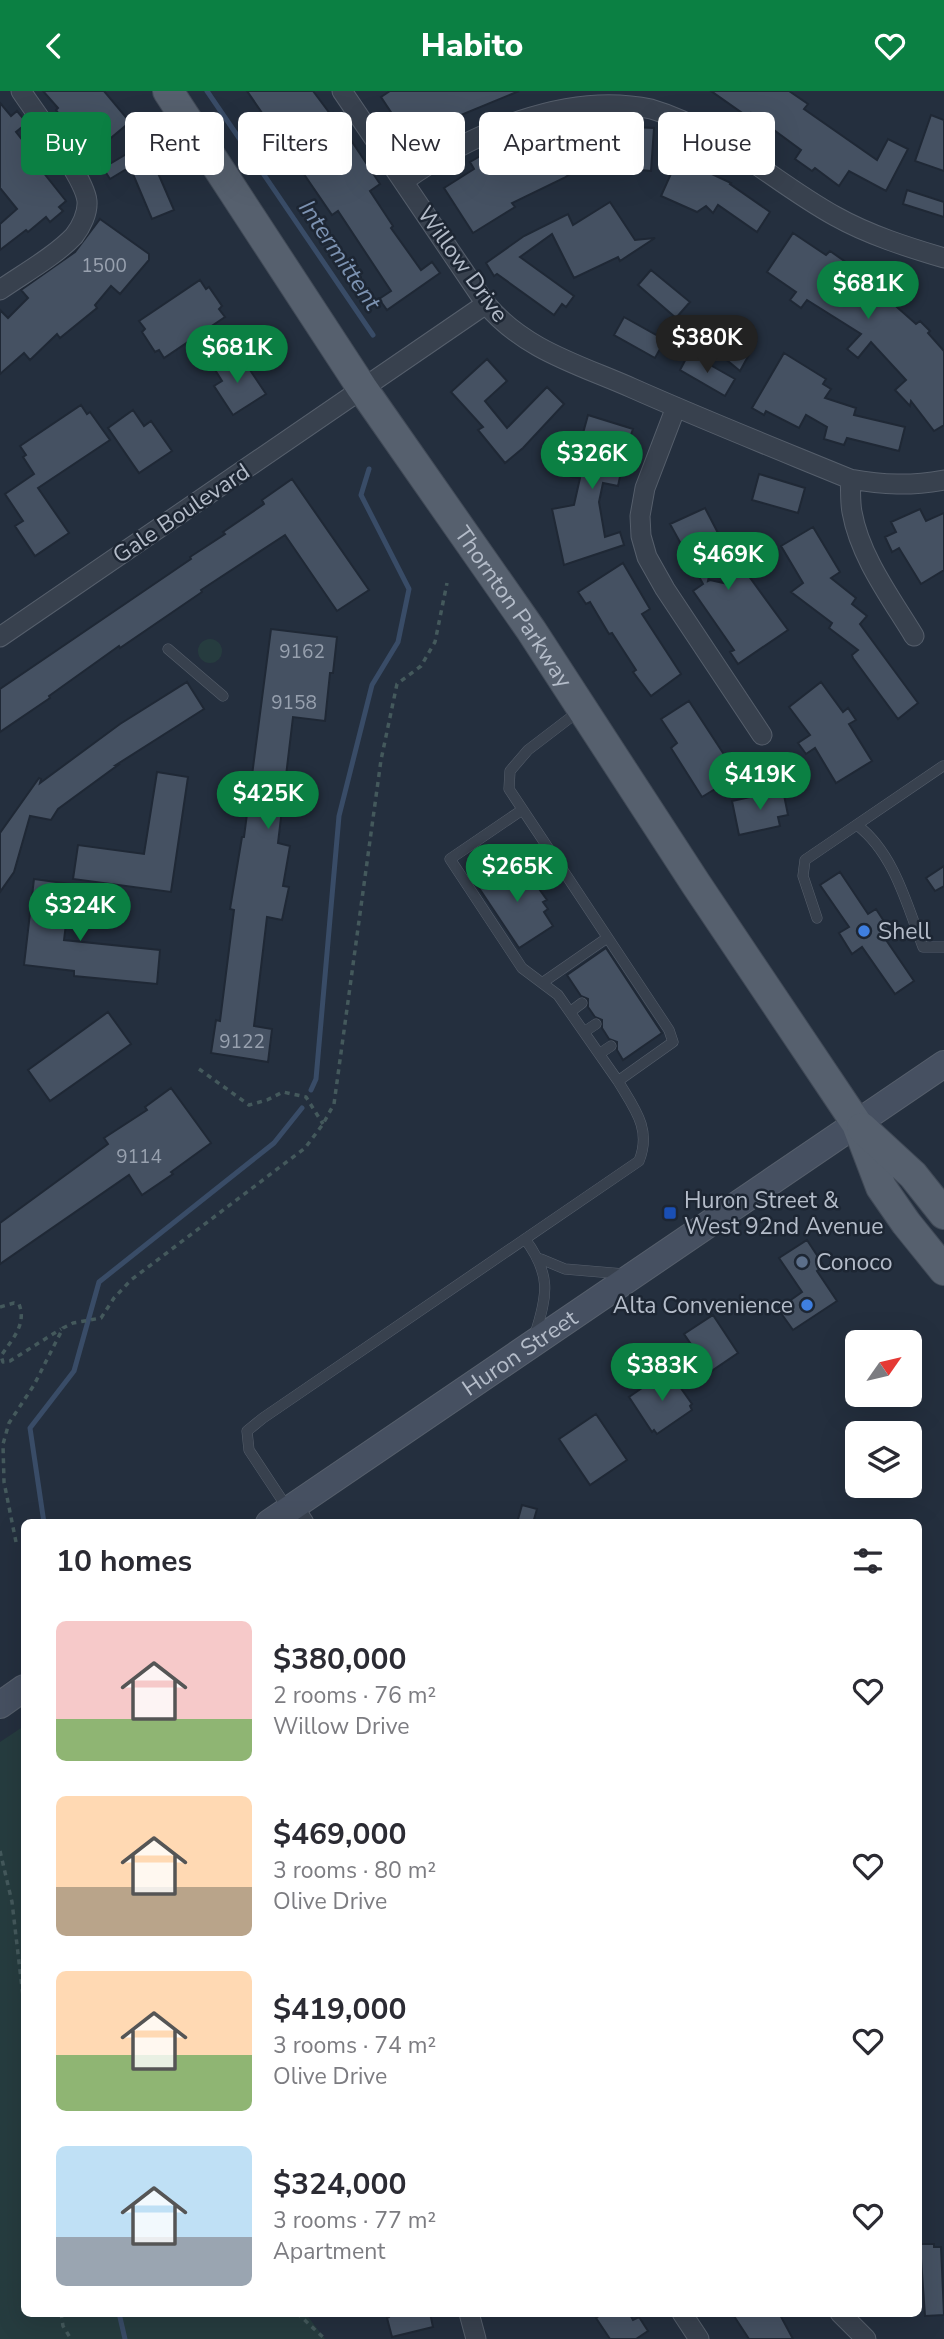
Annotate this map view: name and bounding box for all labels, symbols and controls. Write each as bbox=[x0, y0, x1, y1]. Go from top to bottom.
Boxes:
text: Habito bbox=[421, 24, 523, 67]
icon: back bbox=[35, 27, 73, 65]
icon: heart bbox=[871, 27, 909, 65]
chip: Buy bbox=[21, 112, 111, 175]
chip: Rent bbox=[125, 112, 224, 175]
chip: Filters bbox=[238, 112, 352, 175]
chip: New bbox=[366, 112, 465, 175]
chip: Apartment bbox=[479, 112, 644, 175]
chip: House bbox=[658, 112, 775, 175]
water label: Intermittent bbox=[291, 194, 389, 317]
street label: Willow Drive bbox=[410, 200, 515, 329]
house number: 1500 bbox=[81, 253, 127, 279]
pin: $681K bbox=[819, 261, 917, 321]
text: $681K bbox=[833, 268, 903, 299]
pin: $380K bbox=[658, 315, 756, 375]
text: $380K bbox=[672, 322, 742, 353]
pin: $681K bbox=[188, 325, 286, 385]
text: $681K bbox=[202, 332, 272, 363]
pin: $326K bbox=[543, 431, 641, 491]
text: $326K bbox=[557, 438, 627, 469]
street label: Gale Boulevard bbox=[107, 456, 256, 571]
street label: Thornton Parkway bbox=[447, 520, 580, 694]
pin: $469K bbox=[679, 533, 777, 592]
text: $469K bbox=[693, 539, 763, 570]
house number: 9162 bbox=[279, 639, 325, 665]
house number: 9158 bbox=[271, 690, 317, 716]
pin: $419K bbox=[711, 753, 809, 812]
text: $419K bbox=[725, 759, 795, 790]
pin: $425K bbox=[219, 771, 317, 831]
text: $425K bbox=[233, 778, 303, 809]
pin: $265K bbox=[468, 845, 566, 904]
text: $265K bbox=[482, 851, 552, 882]
pin: $324K bbox=[31, 883, 129, 943]
text: $324K bbox=[45, 890, 115, 921]
place label: Shell bbox=[878, 916, 931, 947]
marker: Shell bbox=[856, 923, 872, 939]
house number: 9122 bbox=[219, 1029, 265, 1055]
house number: 9114 bbox=[116, 1144, 162, 1170]
place label: Huron Street & West 92nd Avenue bbox=[684, 1185, 883, 1242]
marker: Huron Street & West 92nd Avenue bbox=[662, 1205, 678, 1221]
place label: Conoco bbox=[816, 1247, 893, 1278]
marker: Conoco bbox=[794, 1254, 810, 1270]
place label: Alta Convenience bbox=[613, 1290, 793, 1321]
marker: Alta Convenience bbox=[799, 1297, 815, 1313]
street label: Huron Street bbox=[456, 1302, 584, 1403]
north arrow bbox=[845, 1330, 922, 1407]
map controls bbox=[845, 1330, 922, 1498]
pin: $383K bbox=[613, 1343, 711, 1403]
text: $383K bbox=[627, 1350, 697, 1381]
button: layers bbox=[845, 1421, 922, 1498]
text: 10 homes bbox=[56, 1541, 192, 1582]
icon: filters bbox=[849, 1542, 887, 1580]
text: $380,000 bbox=[273, 1639, 406, 1680]
icon: home bbox=[112, 1649, 196, 1733]
icon: heart bbox=[849, 1672, 887, 1710]
text: 2 rooms · 76 m² bbox=[273, 1680, 436, 1711]
text: Willow Drive bbox=[273, 1711, 410, 1742]
text: $469,000 bbox=[273, 1814, 406, 1855]
icon: home bbox=[112, 1824, 196, 1908]
icon: heart bbox=[849, 1847, 887, 1885]
text: 3 rooms · 80 m² bbox=[273, 1855, 436, 1886]
text: Olive Drive bbox=[273, 1886, 387, 1917]
text: $419,000 bbox=[273, 1989, 406, 2030]
icon: home bbox=[112, 1999, 196, 2083]
icon: heart bbox=[849, 2022, 887, 2060]
text: 3 rooms · 74 m² bbox=[273, 2030, 436, 2061]
text: Olive Drive bbox=[273, 2061, 387, 2092]
text: $324,000 bbox=[273, 2164, 406, 2205]
icon: home bbox=[112, 2174, 196, 2258]
icon: heart bbox=[849, 2197, 887, 2235]
text: 3 rooms · 77 m² bbox=[273, 2205, 436, 2236]
text: Apartment bbox=[273, 2236, 385, 2267]

